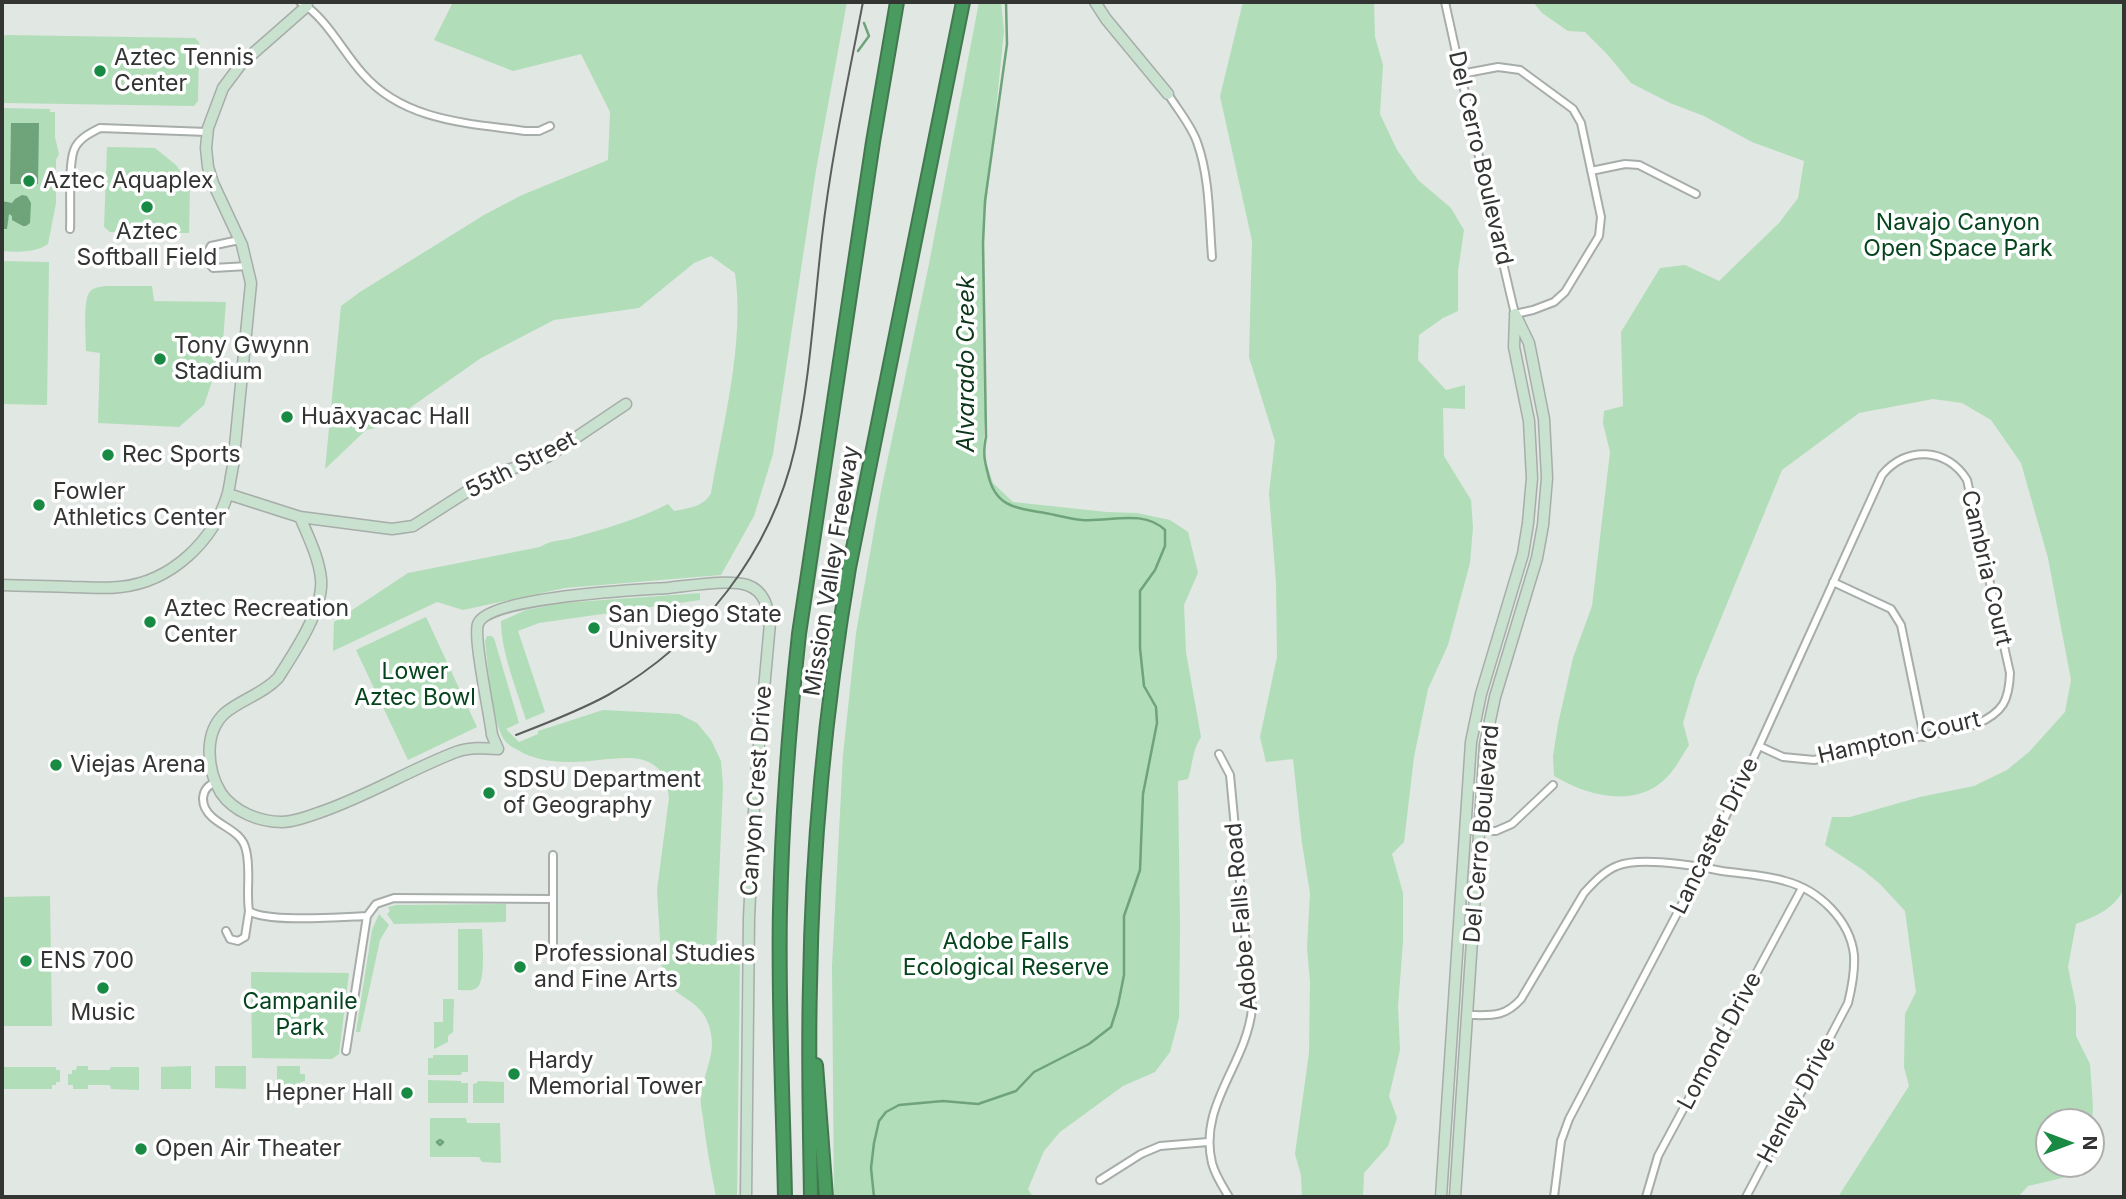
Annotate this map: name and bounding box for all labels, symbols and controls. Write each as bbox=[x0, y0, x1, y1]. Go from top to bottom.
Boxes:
place label: Aztec Tennis Center bbox=[114, 44, 254, 98]
street label: Del Cerro Boulevard bbox=[1442, 48, 1518, 268]
marker: Aztec Tennis Center bbox=[92, 63, 108, 79]
place label: Aztec Aquaplex bbox=[43, 167, 213, 195]
marker: Aztec Aquaplex bbox=[21, 173, 37, 189]
marker: Aztec Softball Field bbox=[139, 199, 155, 215]
park label: Navajo Canyon Open Space Park bbox=[1863, 209, 2053, 263]
place label: Aztec Softball Field bbox=[77, 218, 217, 272]
water label: Alvarado Creek bbox=[953, 276, 981, 452]
place label: Tony Gwynn Stadium bbox=[174, 332, 310, 386]
marker: Tony Gwynn Stadium bbox=[152, 351, 168, 367]
place label: Huāxyacac Hall bbox=[301, 403, 470, 431]
marker: Huāxyacac Hall bbox=[279, 409, 295, 425]
street label: 55th Street bbox=[461, 425, 581, 505]
place label: Rec Sports bbox=[122, 441, 241, 469]
street label: Mission Valley Freeway bbox=[799, 444, 865, 698]
marker: Rec Sports bbox=[100, 447, 116, 463]
place label: Fowler Athletics Center bbox=[53, 478, 227, 532]
street label: Cambria Court bbox=[1955, 488, 2017, 648]
marker: Fowler Athletics Center bbox=[31, 497, 47, 513]
place label: Aztec Recreation Center bbox=[164, 595, 349, 649]
place label: San Diego State University bbox=[608, 601, 782, 655]
marker: Aztec Recreation Center bbox=[142, 614, 158, 630]
marker: San Diego State University bbox=[586, 620, 602, 636]
park label: Lower Aztec Bowl bbox=[354, 658, 476, 712]
street label: Canyon Crest Drive bbox=[736, 685, 778, 897]
street label: Hampton Court bbox=[1815, 706, 1983, 770]
street label: Del Cerro Boulevard bbox=[1459, 724, 1505, 944]
place label: Viejas Arena bbox=[70, 751, 206, 779]
street label: Lancaster Drive bbox=[1665, 753, 1765, 919]
marker: Viejas Arena bbox=[48, 757, 64, 773]
place label: SDSU Department of Geography bbox=[503, 766, 701, 820]
marker: SDSU Department of Geography bbox=[481, 785, 497, 801]
street label: Adobe Falls Road bbox=[1220, 822, 1264, 1012]
park label: Adobe Falls Ecological Reserve bbox=[903, 928, 1109, 982]
place label: Professional Studies and Fine Arts bbox=[534, 940, 755, 994]
place label: ENS 700 bbox=[40, 947, 134, 975]
marker: ENS 700 bbox=[18, 953, 34, 969]
marker: Professional Studies and Fine Arts bbox=[512, 959, 528, 975]
street label: Lomond Drive bbox=[1672, 967, 1768, 1115]
marker: Music bbox=[95, 980, 111, 996]
park label: Campanile Park bbox=[242, 988, 358, 1042]
place label: Music bbox=[70, 999, 136, 1027]
street label: Henley Drive bbox=[1752, 1032, 1842, 1168]
place label: Hardy Memorial Tower bbox=[528, 1047, 703, 1101]
marker: Hardy Memorial Tower bbox=[506, 1066, 522, 1082]
place label: Hepner Hall bbox=[265, 1079, 393, 1107]
marker: Hepner Hall bbox=[399, 1085, 415, 1101]
north arrow bbox=[2035, 1108, 2105, 1178]
place label: Open Air Theater bbox=[155, 1135, 341, 1163]
text: N bbox=[2078, 1136, 2101, 1150]
marker: Open Air Theater bbox=[133, 1141, 149, 1157]

